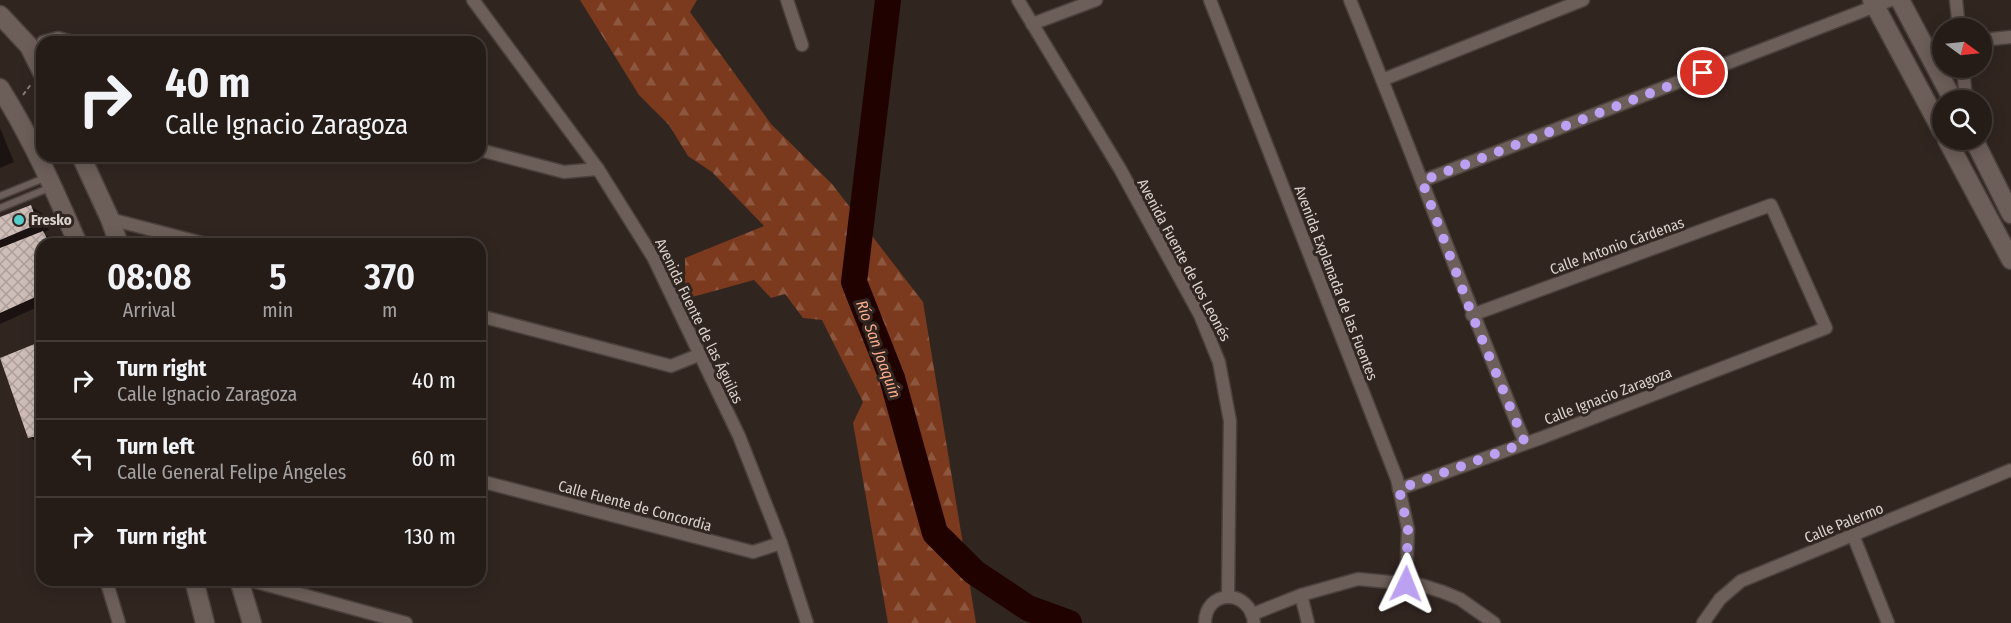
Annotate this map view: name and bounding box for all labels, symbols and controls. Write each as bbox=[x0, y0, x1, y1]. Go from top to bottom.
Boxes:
north arrow bbox=[1932, 18, 1992, 78]
map controls bbox=[1932, 18, 1992, 150]
pin bbox=[1677, 47, 1728, 98]
icon: arrive bbox=[1686, 56, 1719, 89]
text: 40 m bbox=[165, 58, 250, 108]
icon: right bbox=[66, 60, 144, 138]
button: search bbox=[1932, 90, 1992, 150]
text: Calle Ignacio Zaragoza bbox=[165, 109, 408, 141]
street label: Avenida Fuente de los Leonés bbox=[1133, 176, 1235, 344]
street label: Avenida Explanada de las Fuentes bbox=[1290, 183, 1382, 383]
place label: Fresko bbox=[31, 211, 72, 229]
marker: Fresko bbox=[12, 213, 26, 227]
street label: Calle Antonio Cárdenas bbox=[1547, 213, 1687, 279]
street label: Avenida Fuente de las Águilas bbox=[651, 236, 747, 406]
text: 08:08 bbox=[107, 255, 191, 299]
text: 5 bbox=[269, 255, 287, 299]
text: 370 bbox=[364, 255, 415, 299]
text: Arrival bbox=[123, 298, 176, 322]
text: min bbox=[262, 298, 293, 322]
text: m bbox=[382, 298, 397, 322]
water label: Río San Joaquín bbox=[852, 298, 905, 401]
text: Turn right bbox=[117, 355, 206, 382]
street label: Calle Ignacio Zaragoza bbox=[1542, 363, 1674, 429]
icon: right bbox=[66, 364, 99, 397]
text: 40 m bbox=[412, 367, 456, 394]
text: Calle Ignacio Zaragoza bbox=[117, 382, 297, 406]
text: Turn left bbox=[117, 433, 195, 460]
icon: left bbox=[66, 442, 99, 475]
text: 60 m bbox=[412, 445, 456, 472]
text: Calle General Felipe Ángeles bbox=[117, 460, 346, 484]
street label: Calle Fuente de Concordia bbox=[556, 477, 714, 535]
street label: Calle Palermo bbox=[1802, 499, 1886, 547]
icon: right bbox=[66, 520, 99, 553]
text: Turn right bbox=[117, 523, 206, 550]
text: 130 m bbox=[404, 523, 456, 550]
position arrow bbox=[1374, 552, 1438, 616]

